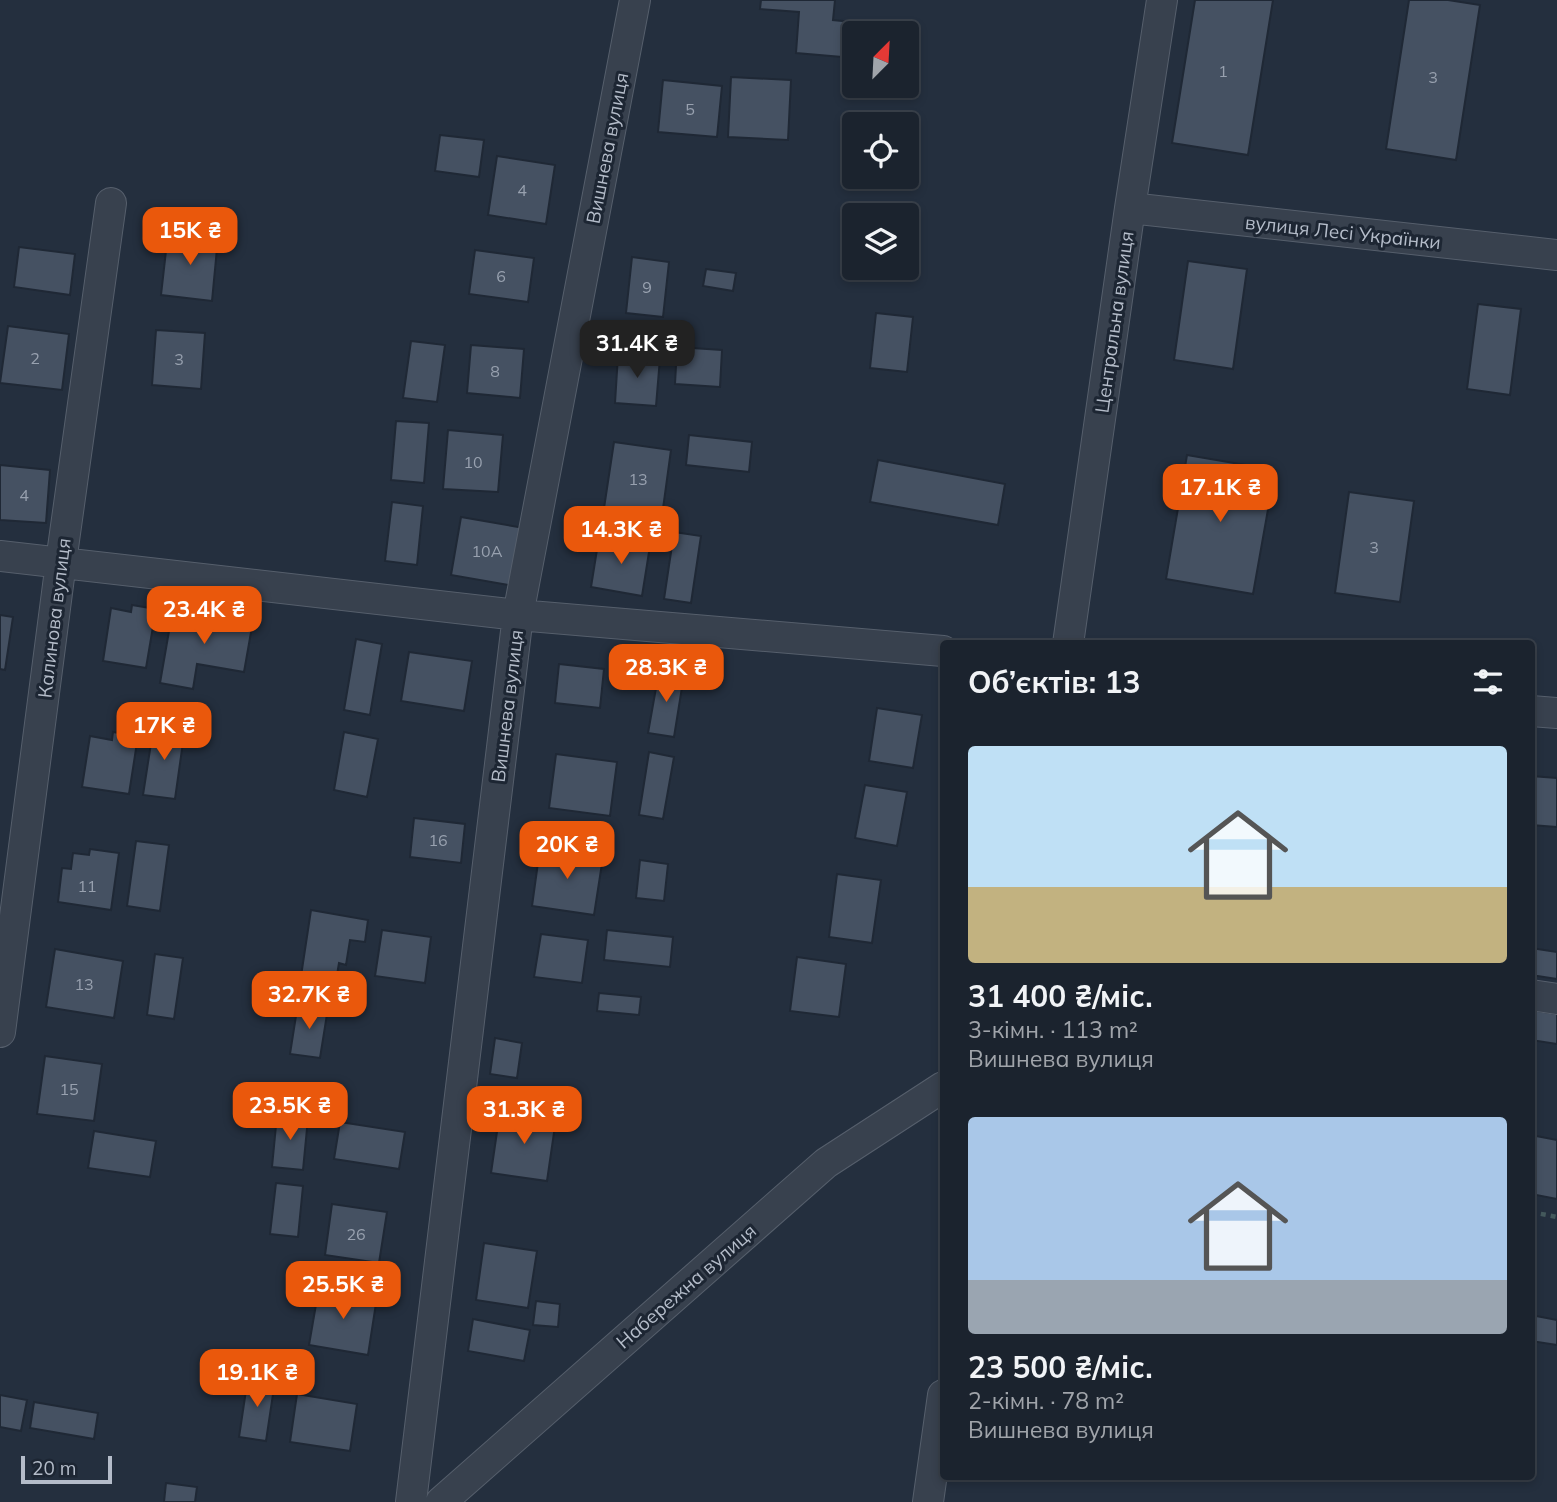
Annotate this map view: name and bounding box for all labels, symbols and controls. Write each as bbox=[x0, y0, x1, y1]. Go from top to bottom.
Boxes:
north arrow bbox=[842, 21, 919, 98]
map controls bbox=[842, 21, 919, 280]
house number: 1 bbox=[1218, 61, 1228, 81]
house number: 3 bbox=[1428, 67, 1438, 87]
street label: Вишнева вулиця bbox=[581, 70, 633, 226]
house number: 5 bbox=[685, 99, 695, 119]
button: locate bbox=[842, 112, 919, 189]
house number: 4 bbox=[517, 180, 527, 200]
button: layers bbox=[842, 203, 919, 280]
pin: 15K ₴ bbox=[141, 208, 239, 267]
street label: вулиця Лесі Українки bbox=[1244, 210, 1442, 254]
text: 15K ₴ bbox=[158, 215, 222, 244]
street label: Центральна вулиця bbox=[1089, 230, 1139, 414]
house number: 6 bbox=[496, 266, 506, 286]
house number: 9 bbox=[642, 277, 652, 297]
pin: 31.4K ₴ bbox=[572, 320, 702, 380]
text: 31.4K ₴ bbox=[596, 328, 678, 357]
house number: 2 bbox=[30, 348, 40, 368]
house number: 3 bbox=[174, 349, 184, 369]
house number: 8 bbox=[490, 361, 500, 381]
house number: 10 bbox=[463, 452, 483, 472]
pin: 17.1K ₴ bbox=[1155, 464, 1285, 524]
house number: 13 bbox=[628, 469, 648, 489]
text: 17.1K ₴ bbox=[1179, 472, 1261, 501]
house number: 4 bbox=[19, 485, 29, 505]
pin: 14.3K ₴ bbox=[556, 506, 686, 566]
text: 14.3K ₴ bbox=[580, 514, 662, 543]
street label: Калинова вулиця bbox=[32, 537, 76, 699]
house number: 3 bbox=[1369, 537, 1379, 557]
house number: 10А bbox=[472, 541, 503, 561]
pin: 23.4K ₴ bbox=[139, 586, 269, 646]
text: 23.4K ₴ bbox=[163, 594, 245, 623]
street label: Вишнева вулиця bbox=[486, 628, 528, 784]
pin: 28.3K ₴ bbox=[601, 644, 731, 704]
text: 28.3K ₴ bbox=[625, 652, 707, 681]
text: Об’єктів: 13 bbox=[968, 663, 1140, 701]
icon: filters bbox=[1469, 663, 1507, 701]
pin: 17K ₴ bbox=[115, 702, 213, 762]
text: 17K ₴ bbox=[132, 710, 196, 739]
icon: home bbox=[1175, 792, 1301, 918]
pin: 20K ₴ bbox=[518, 822, 616, 881]
text: 20K ₴ bbox=[535, 829, 599, 858]
house number: 16 bbox=[428, 830, 448, 850]
house number: 11 bbox=[77, 876, 97, 896]
pin: 32.7K ₴ bbox=[244, 972, 374, 1031]
house number: 13 bbox=[74, 974, 94, 994]
text: 31 400 ₴/міс. bbox=[968, 977, 1153, 1015]
text: 32.7K ₴ bbox=[268, 979, 350, 1008]
text: 3-кімн. · 113 m² bbox=[968, 1015, 1138, 1044]
text: Вишнева вулиця bbox=[968, 1044, 1154, 1073]
house number: 15 bbox=[59, 1079, 79, 1099]
pin: 23.5K ₴ bbox=[225, 1082, 355, 1142]
pin: 31.3K ₴ bbox=[459, 1086, 589, 1146]
text: 23.5K ₴ bbox=[249, 1090, 331, 1119]
text: 31.3K ₴ bbox=[483, 1094, 565, 1123]
icon: home bbox=[1175, 1163, 1301, 1289]
street label: Набережна вулиця bbox=[611, 1219, 761, 1353]
house number: 26 bbox=[346, 1224, 366, 1244]
pin: 25.5K ₴ bbox=[278, 1262, 408, 1321]
text: 25.5K ₴ bbox=[302, 1269, 384, 1298]
text: 23 500 ₴/міс. bbox=[968, 1348, 1153, 1386]
pin: 19.1K ₴ bbox=[192, 1350, 322, 1409]
text: 19.1K ₴ bbox=[216, 1357, 298, 1386]
text: 2-кімн. · 78 m² bbox=[968, 1386, 1124, 1415]
text: Вишнева вулиця bbox=[968, 1415, 1154, 1444]
scale bar bbox=[21, 1453, 112, 1485]
text: 20 m bbox=[32, 1456, 76, 1480]

